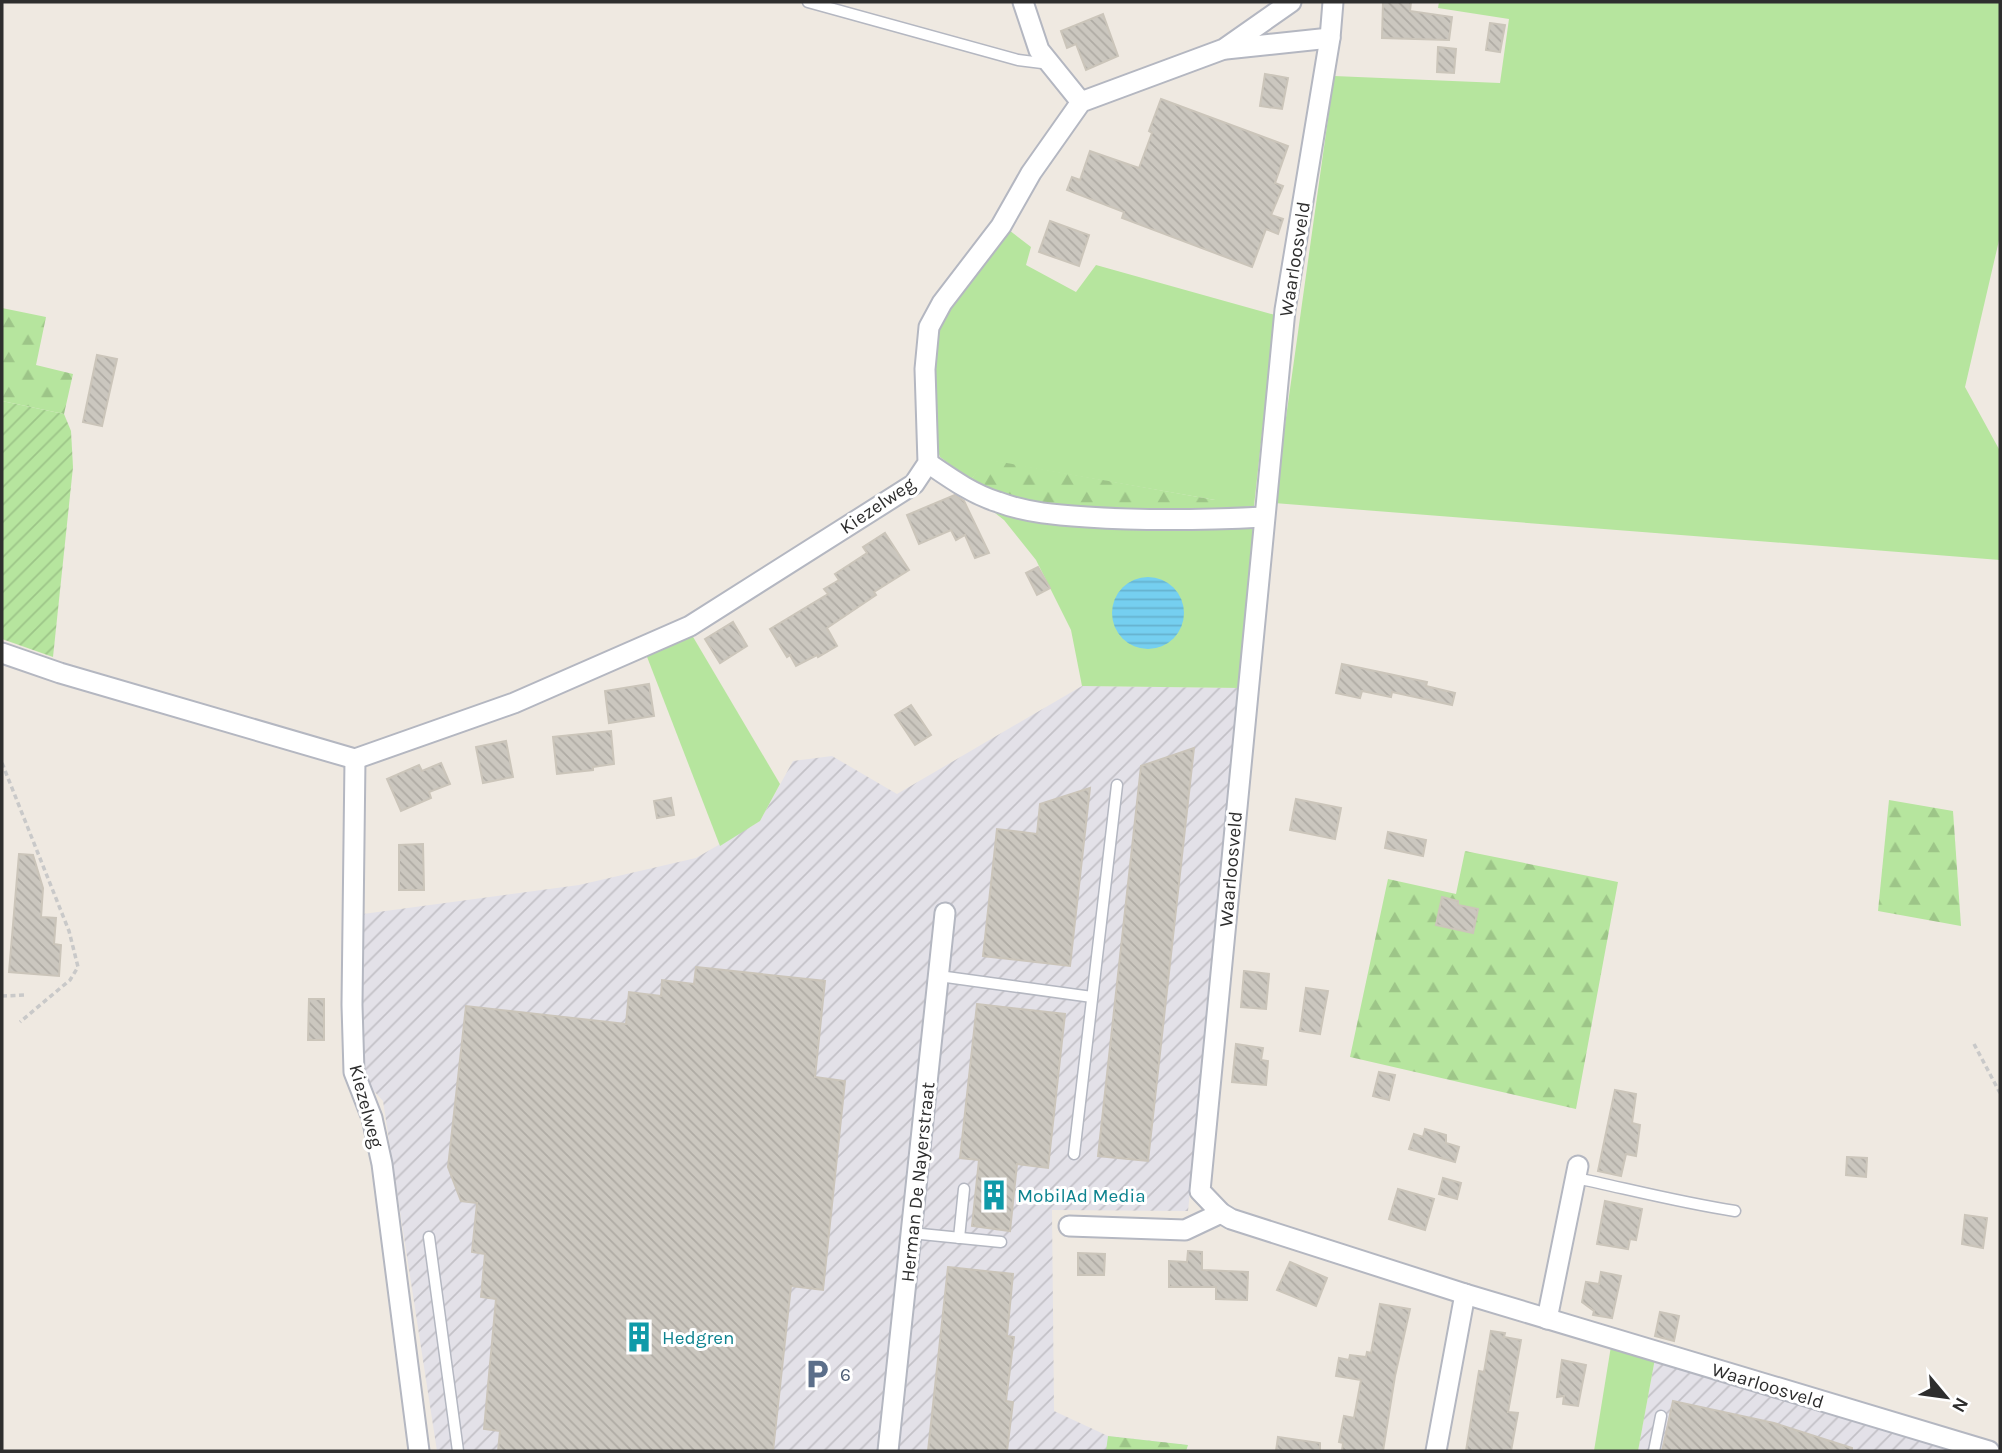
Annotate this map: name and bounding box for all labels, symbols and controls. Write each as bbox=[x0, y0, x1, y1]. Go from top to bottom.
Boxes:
street label: Waarloosveld bbox=[1275, 200, 1315, 318]
street label: Kiezelweg bbox=[836, 473, 919, 539]
street label: Waarloosveld bbox=[1215, 810, 1247, 928]
street label: Kiezelweg bbox=[344, 1062, 388, 1151]
street label: Herman De Nayerstraat bbox=[897, 1081, 939, 1283]
building icon: MobilAd Media bbox=[977, 1178, 1011, 1212]
place label: MobilAd Media bbox=[1017, 1185, 1146, 1207]
building icon: Hedgren bbox=[622, 1320, 656, 1354]
place label: Hedgren bbox=[662, 1327, 735, 1349]
parking icon: 6 bbox=[800, 1357, 834, 1391]
street label: Waarloosveld bbox=[1709, 1358, 1826, 1413]
north arrow bbox=[1911, 1362, 1981, 1432]
place label: 6 bbox=[840, 1364, 851, 1386]
text: N bbox=[1947, 1393, 1973, 1416]

